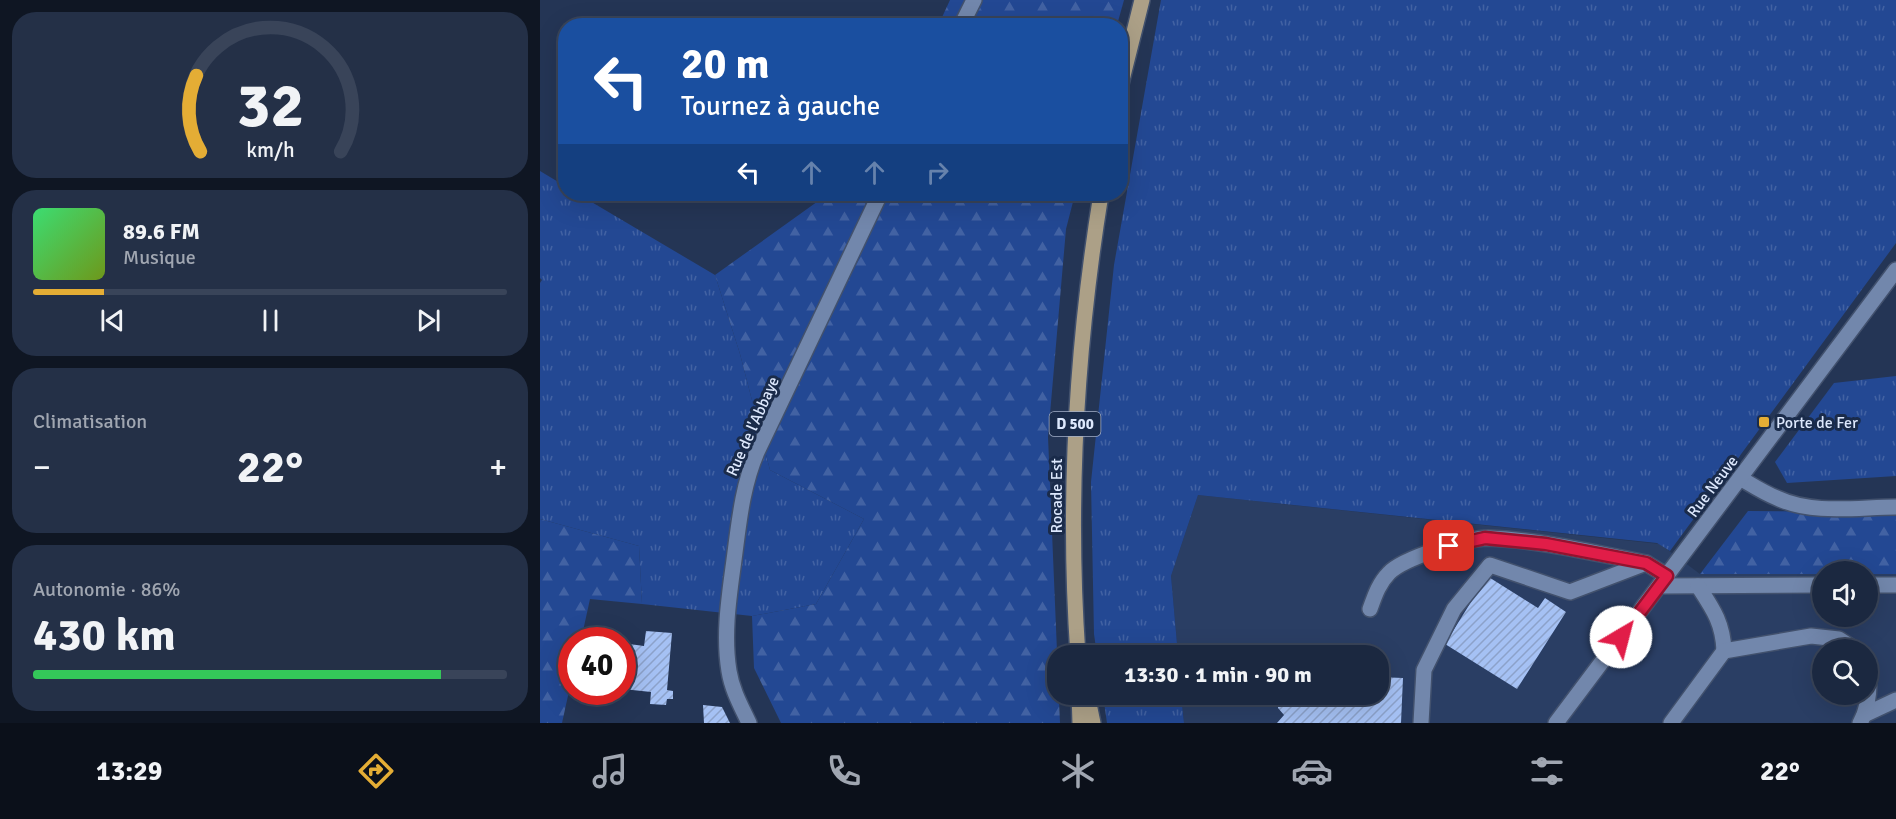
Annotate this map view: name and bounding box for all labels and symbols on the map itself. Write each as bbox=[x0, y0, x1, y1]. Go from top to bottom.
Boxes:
street label: Rue de l'Abbaye bbox=[722, 374, 784, 479]
road number: D 500 bbox=[1050, 412, 1100, 436]
place label: Porte de Fer bbox=[1776, 413, 1858, 433]
marker: Porte de Fer bbox=[1757, 415, 1771, 429]
street label: Rue Neuve bbox=[1683, 452, 1743, 521]
street label: Rocade Est bbox=[1047, 458, 1067, 533]
pin bbox=[1423, 520, 1474, 571]
position arrow bbox=[1589, 605, 1653, 669]
speed limit sign: 40 bbox=[558, 627, 636, 705]

